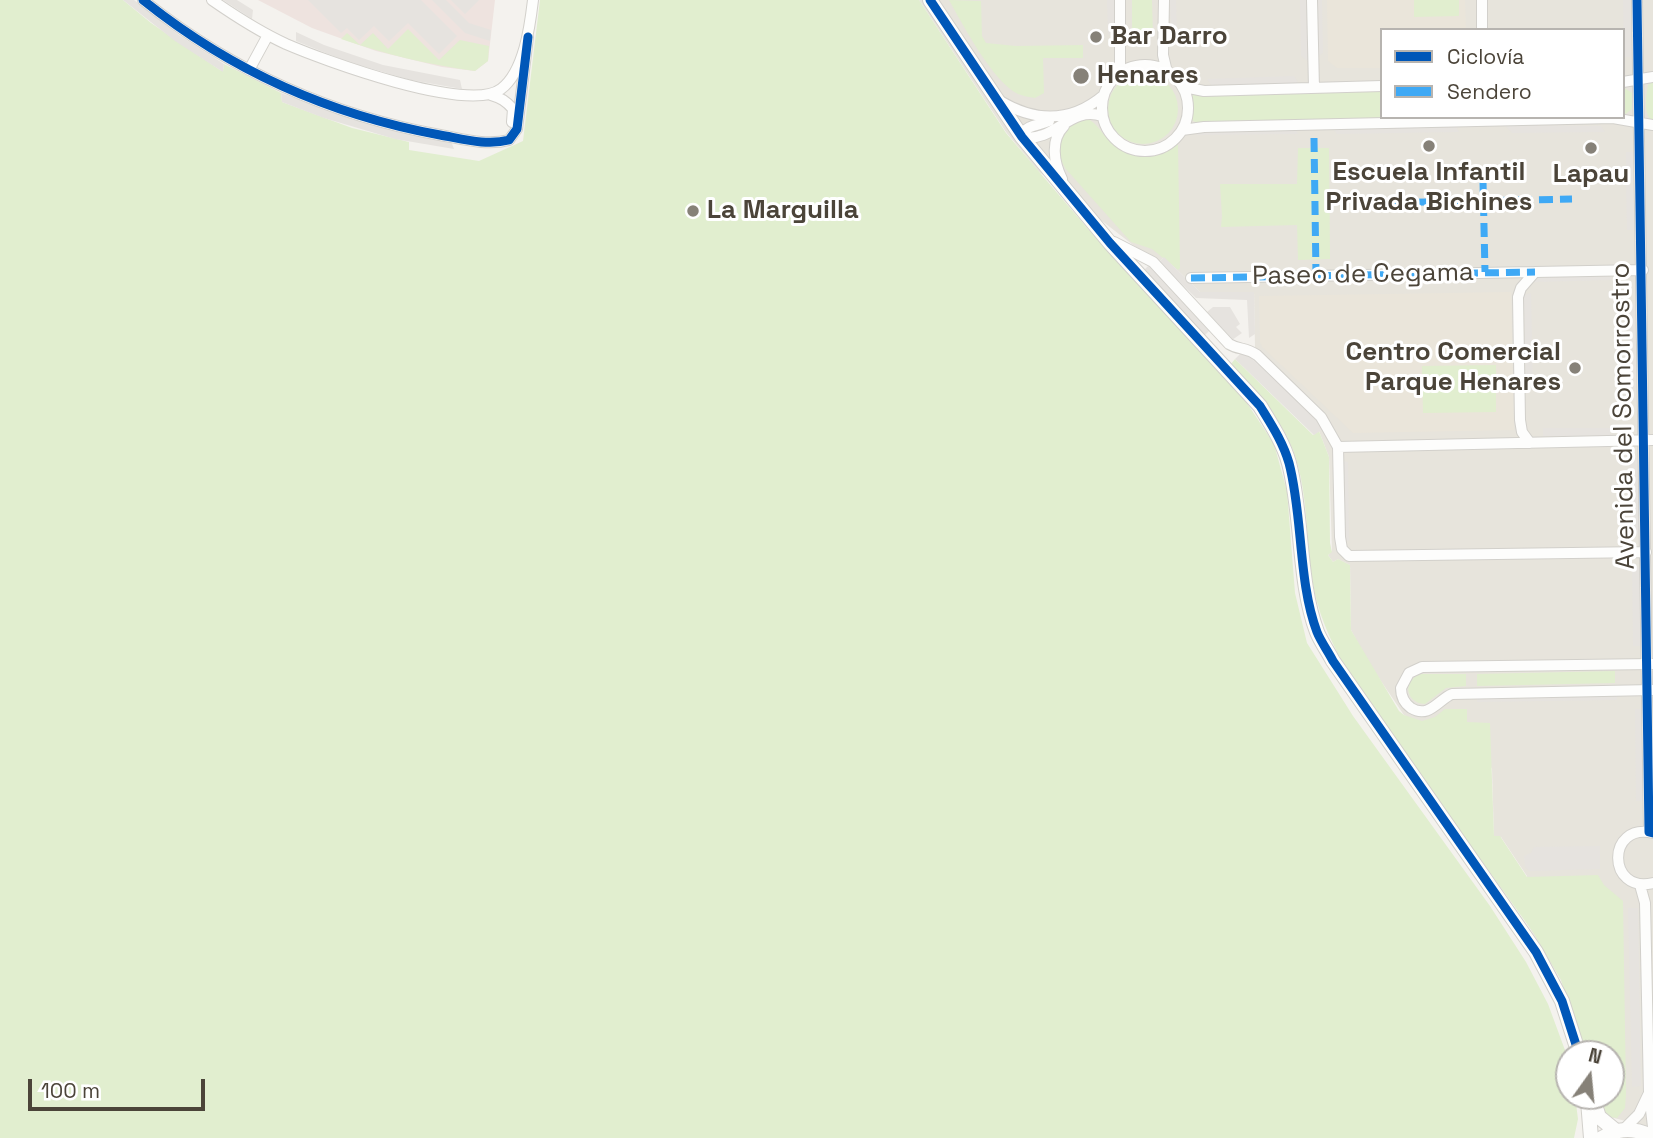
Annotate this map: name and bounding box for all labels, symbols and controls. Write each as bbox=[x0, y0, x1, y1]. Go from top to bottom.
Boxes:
place label: Bar Darro bbox=[1110, 21, 1228, 53]
legend bbox=[1380, 28, 1625, 119]
marker: Bar Darro bbox=[1088, 29, 1104, 45]
text: Ciclovía bbox=[1447, 43, 1524, 70]
place label: Henares bbox=[1097, 60, 1199, 92]
marker: Henares bbox=[1071, 66, 1091, 86]
text: Sendero bbox=[1447, 78, 1532, 105]
marker: Escuela Infantil Privada Bichines bbox=[1421, 138, 1437, 154]
marker: Lapau bbox=[1583, 140, 1599, 156]
place label: Escuela Infantil Privada Bichines bbox=[1326, 157, 1532, 218]
place label: Lapau bbox=[1553, 159, 1629, 191]
place label: La Marguilla bbox=[707, 195, 859, 227]
marker: La Marguilla bbox=[685, 203, 701, 219]
street label: Paseo de Cegama bbox=[1252, 257, 1474, 293]
street label: Avenida del Somorrostro bbox=[1606, 262, 1642, 570]
place label: Centro Comercial Parque Henares bbox=[1346, 337, 1561, 398]
marker: Centro Comercial Parque Henares bbox=[1567, 360, 1583, 376]
north arrow bbox=[1555, 1040, 1625, 1110]
text: N bbox=[1586, 1042, 1604, 1070]
scale bar bbox=[32, 1064, 208, 1108]
text: 100 m bbox=[41, 1077, 100, 1104]

